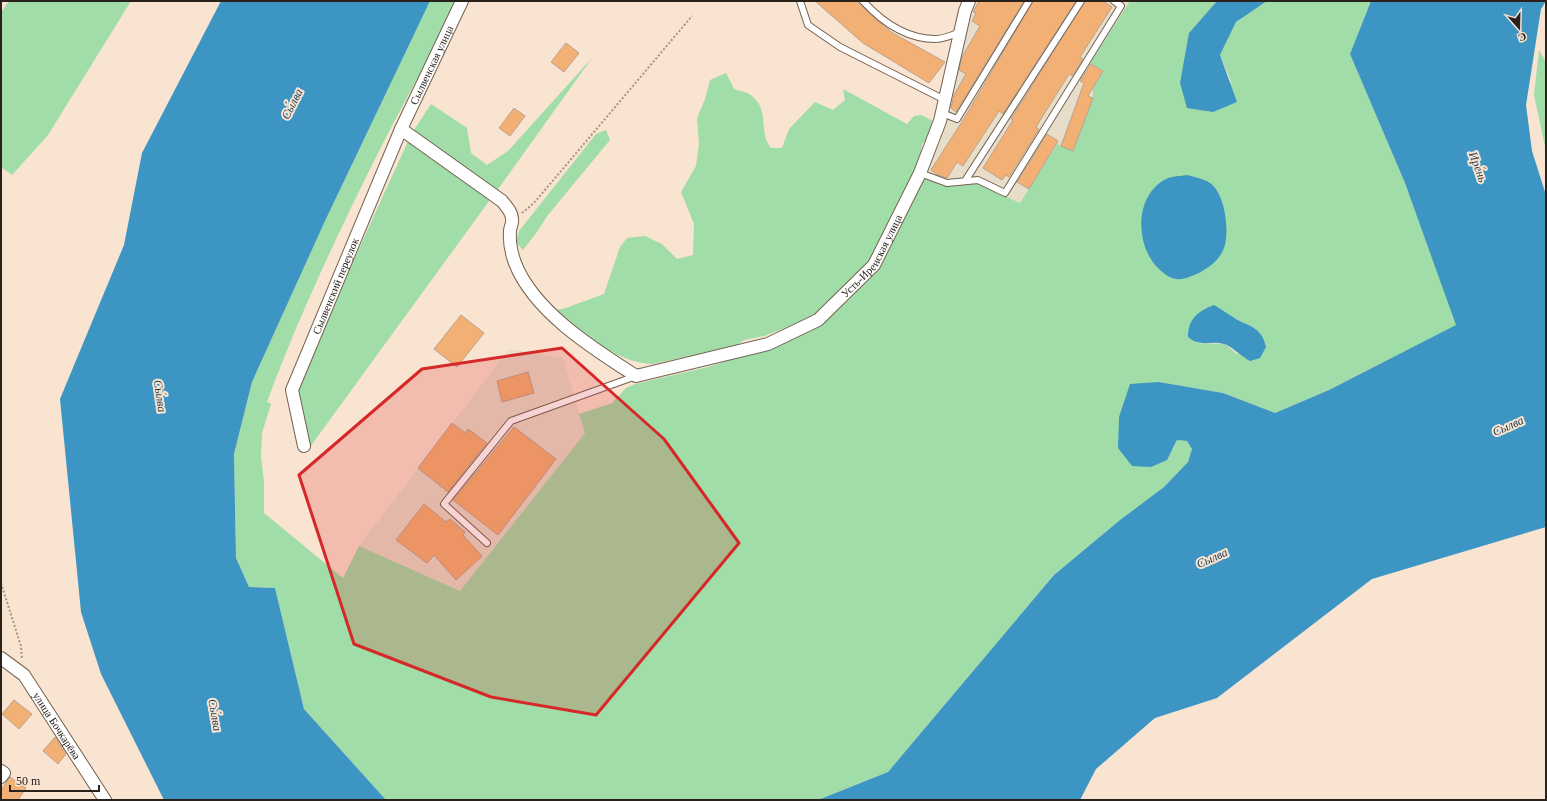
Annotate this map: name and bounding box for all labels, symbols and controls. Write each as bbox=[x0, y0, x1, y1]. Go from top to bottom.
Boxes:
north arrow bbox=[1499, 8, 1539, 48]
street label: Сылвенская улица bbox=[408, 23, 455, 106]
text: С bbox=[1517, 30, 1528, 44]
water label: Сы́лва bbox=[278, 86, 306, 122]
water label: Ире́нь bbox=[1466, 149, 1490, 185]
street label: Усть-Иренская улица bbox=[839, 212, 904, 300]
street label: Сылвенский переулок bbox=[310, 235, 361, 336]
water label: Сы́лва bbox=[151, 379, 169, 413]
water label: Сылва bbox=[1490, 413, 1526, 439]
water label: Сылва bbox=[1194, 545, 1230, 571]
street label: улица Бочкарёва bbox=[31, 690, 83, 762]
water label: Сы́лва bbox=[205, 698, 225, 732]
scale bar bbox=[10, 767, 99, 793]
text: 50 m bbox=[16, 774, 41, 788]

